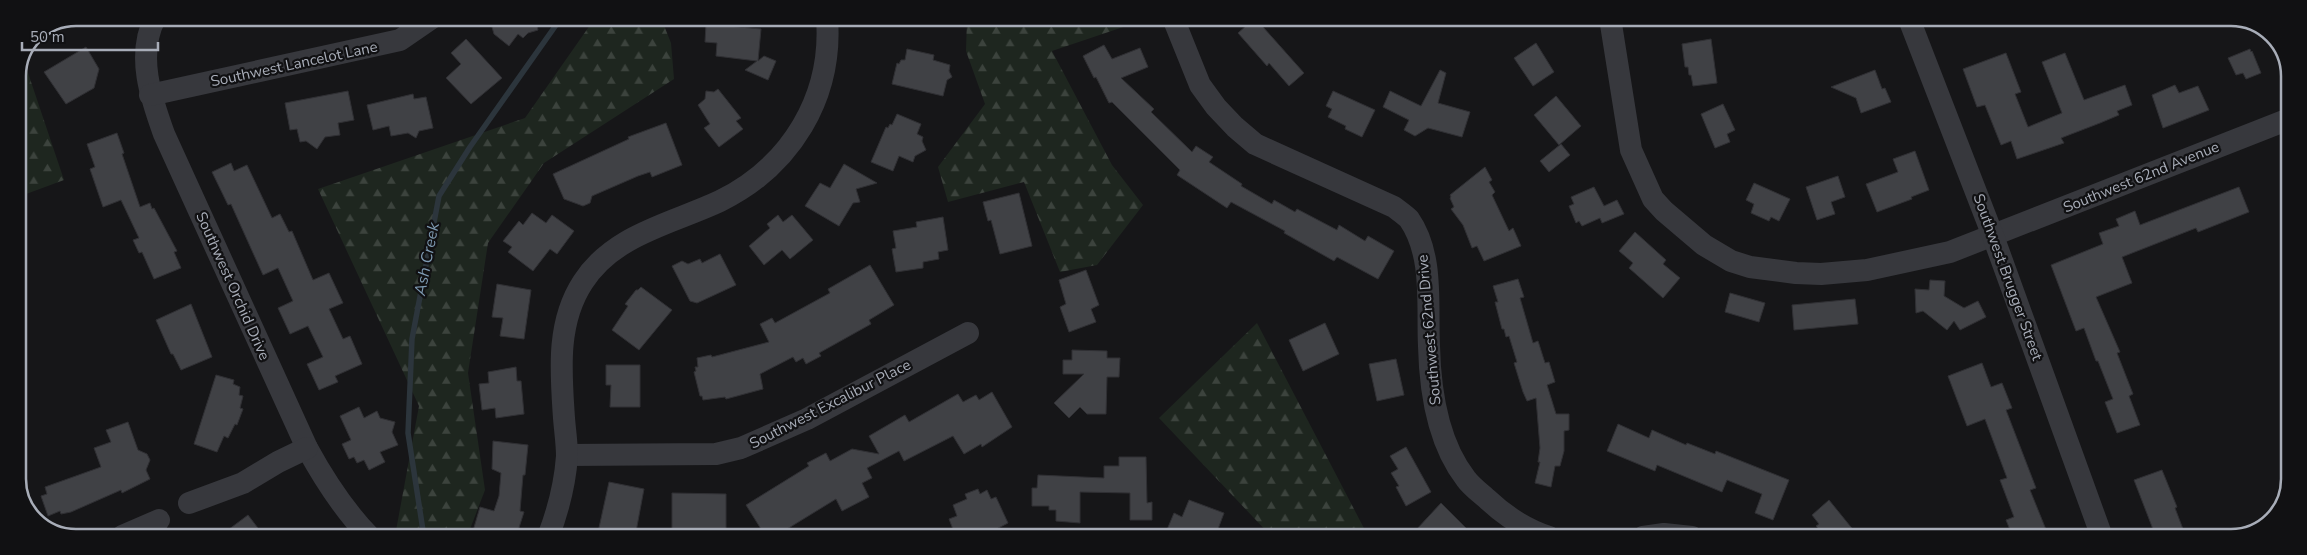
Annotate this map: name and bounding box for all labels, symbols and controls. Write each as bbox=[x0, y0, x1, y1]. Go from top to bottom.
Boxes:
scale bar bbox=[22, 20, 159, 52]
text: 50 m bbox=[30, 27, 65, 47]
street label: Southwest Lancelot Lane bbox=[209, 37, 379, 91]
street label: Southwest 62nd Avenue bbox=[2060, 137, 2222, 217]
street label: Southwest Brugger Street bbox=[1968, 191, 2048, 364]
street label: Southwest Orchid Drive bbox=[191, 209, 275, 363]
water label: Ash Creek bbox=[409, 220, 445, 298]
street label: Southwest 62nd Drive bbox=[1412, 254, 1446, 406]
street label: Southwest Excalibur Place bbox=[746, 355, 914, 453]

